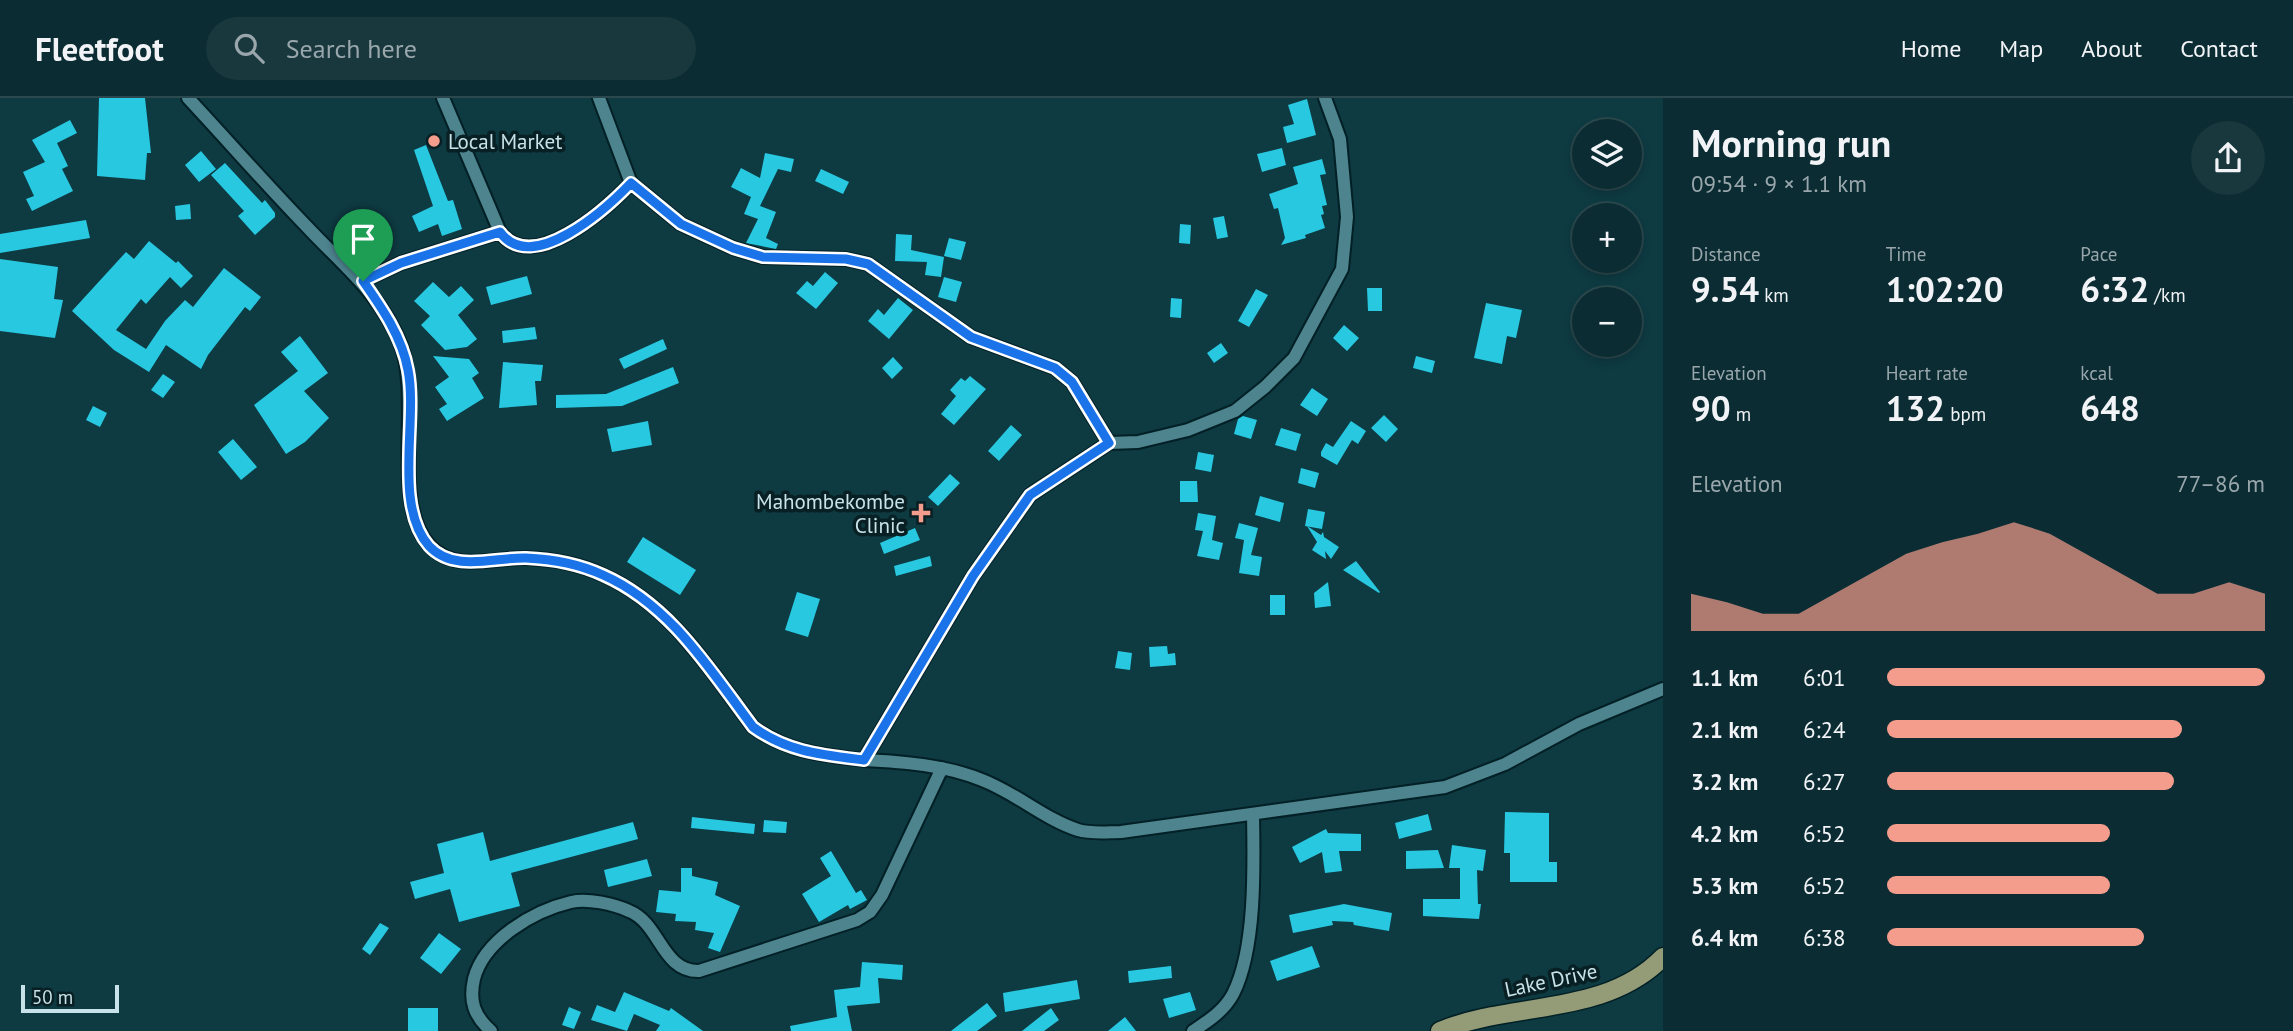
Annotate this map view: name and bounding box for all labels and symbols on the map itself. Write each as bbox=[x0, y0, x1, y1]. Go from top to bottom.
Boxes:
place label: Local Market bbox=[448, 128, 562, 155]
marker: Local Market bbox=[426, 133, 442, 149]
pin bbox=[333, 209, 393, 281]
place label: Mahombekombe Clinic bbox=[756, 488, 905, 539]
marker: Mahombekombe Clinic bbox=[911, 503, 931, 523]
street label: Lake Drive bbox=[1502, 957, 1600, 1003]
scale bar bbox=[21, 982, 119, 1014]

